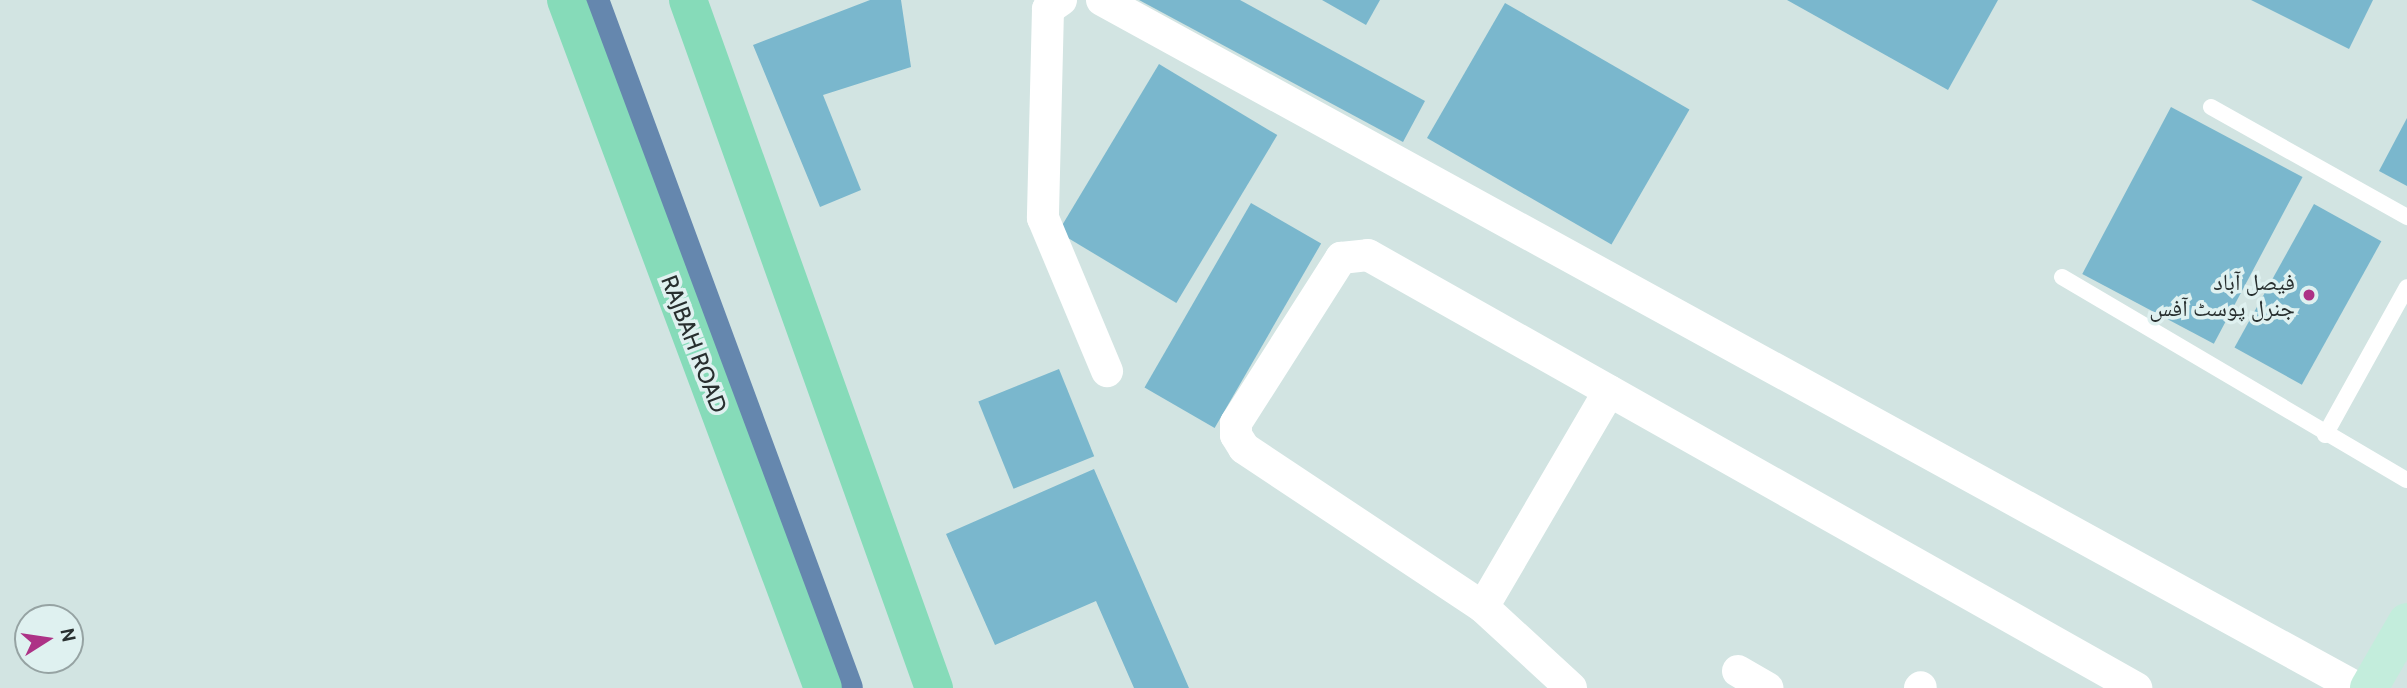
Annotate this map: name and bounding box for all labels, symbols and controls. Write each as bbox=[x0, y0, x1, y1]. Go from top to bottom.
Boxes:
place label: فیصل آباد جنرل پوسٹ آفس bbox=[2149, 268, 2295, 322]
street label: RAJBAH ROAD bbox=[655, 271, 733, 417]
marker: فیصل آباد جنرل پوسٹ آفس bbox=[2301, 287, 2317, 303]
north arrow bbox=[14, 604, 84, 674]
text: N bbox=[55, 626, 81, 644]

